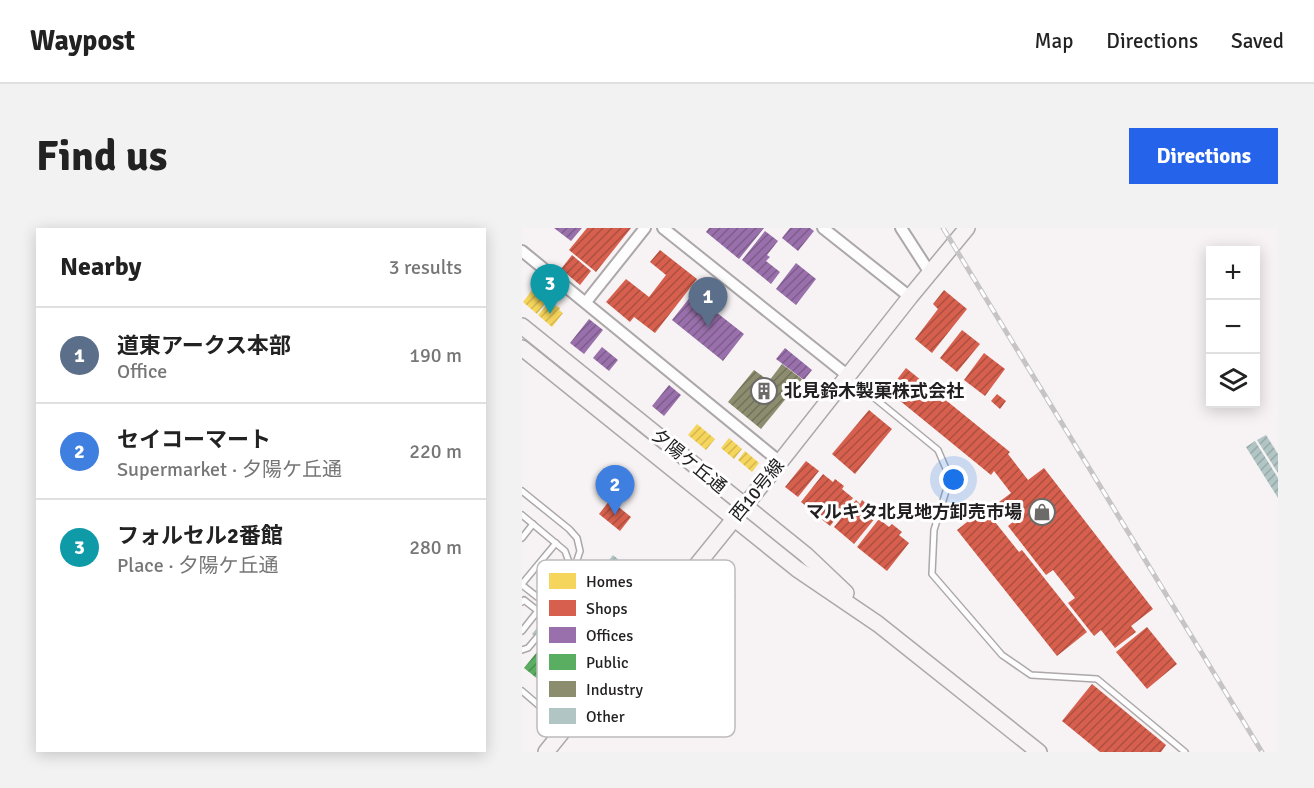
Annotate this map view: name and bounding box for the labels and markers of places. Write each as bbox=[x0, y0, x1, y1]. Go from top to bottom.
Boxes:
pin: 3 bbox=[531, 264, 570, 314]
pin: 1 bbox=[688, 278, 728, 327]
building icon: 北見鈴木製菓株式会社 bbox=[749, 376, 779, 406]
place label: 北見鈴木製菓株式会社 bbox=[784, 380, 964, 402]
pin: 2 bbox=[596, 466, 634, 515]
shop icon: マルキタ北見地方卸売市場 bbox=[1027, 497, 1057, 527]
place label: マルキタ北見地方卸売市場 bbox=[806, 501, 1022, 523]

